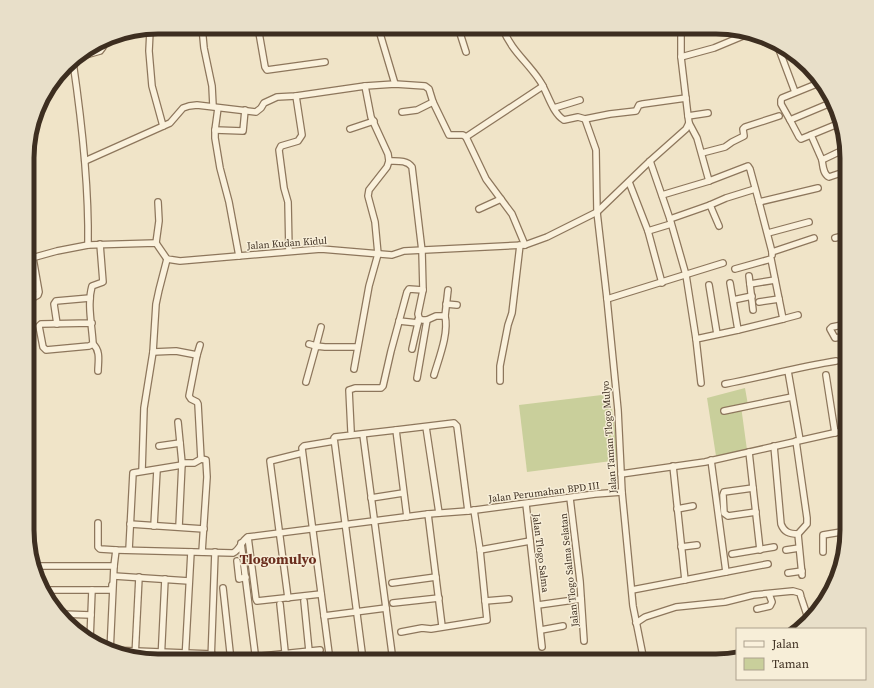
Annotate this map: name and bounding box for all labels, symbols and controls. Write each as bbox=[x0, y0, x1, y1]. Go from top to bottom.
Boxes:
street label: Jalan Kudan Kidul bbox=[246, 234, 327, 252]
street label: Jalan Taman Tlogo Mulyo bbox=[599, 380, 619, 495]
street label: Jalan Perumahan BPD III bbox=[487, 479, 600, 505]
street label: Jalan Tlogo Salma bbox=[530, 512, 552, 594]
street label: Jalan Tlogo Salma Selatan bbox=[557, 513, 582, 628]
district label: Tlogomulyo bbox=[239, 549, 317, 569]
legend bbox=[736, 628, 866, 680]
text: Jalan bbox=[771, 636, 799, 652]
text: Taman bbox=[772, 656, 809, 672]

